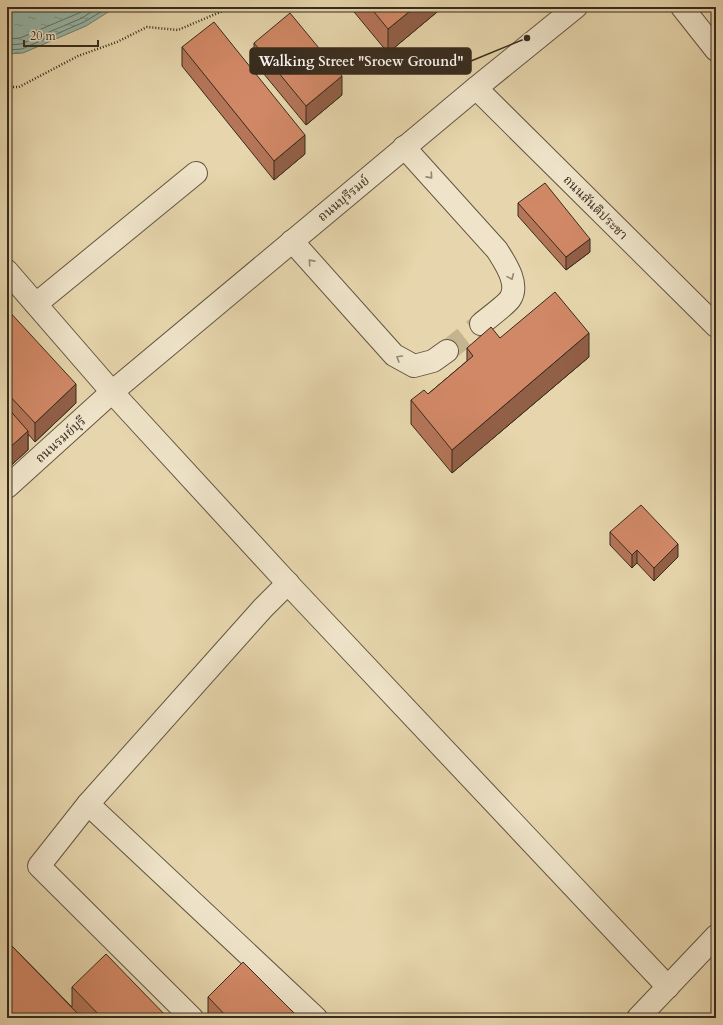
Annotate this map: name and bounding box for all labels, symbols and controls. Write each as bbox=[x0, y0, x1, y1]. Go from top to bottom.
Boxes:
scale bar bbox=[24, 22, 98, 48]
text: 20 m bbox=[30, 28, 57, 44]
callout: Walking Street "Sroew Ground" bbox=[250, 48, 471, 74]
text: Walking Street "Sroew Ground" bbox=[258, 52, 464, 71]
street label: ถนนสันติประชา bbox=[559, 171, 632, 244]
street label: ถนนบุรีรมย์ bbox=[314, 172, 373, 226]
one-way arrow bbox=[426, 172, 433, 179]
one-way arrow bbox=[309, 260, 316, 267]
one-way arrow bbox=[506, 273, 514, 280]
one-way arrow bbox=[396, 355, 403, 362]
street label: ถนนรมย์บุรี bbox=[31, 412, 90, 467]

